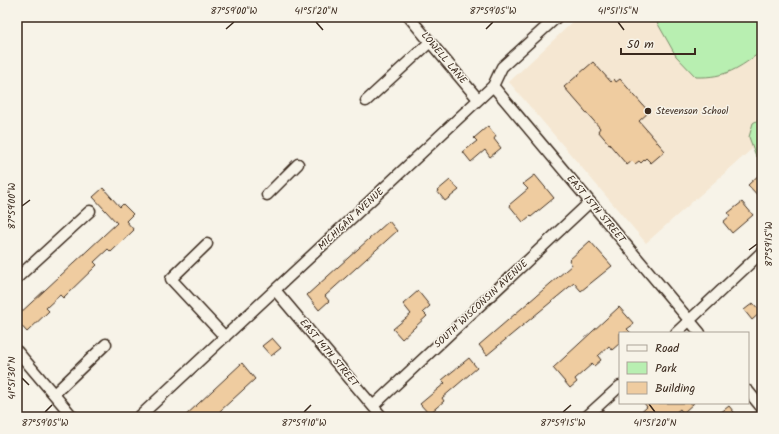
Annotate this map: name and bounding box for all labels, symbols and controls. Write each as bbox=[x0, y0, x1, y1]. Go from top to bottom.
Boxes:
text: 87°59'00"W bbox=[211, 3, 258, 19]
text: 41°51'20"N bbox=[295, 3, 338, 19]
text: 87°59'05"W bbox=[469, 3, 517, 19]
text: 41°51'15"N bbox=[598, 3, 639, 19]
street label: LOWELL LANE bbox=[417, 28, 472, 89]
scale bar bbox=[621, 30, 695, 56]
text: 50 m bbox=[627, 35, 654, 54]
place label: Stevenson School bbox=[656, 103, 729, 119]
marker: Stevenson School bbox=[643, 106, 653, 116]
street label: EAST 15TH STREET bbox=[563, 171, 630, 248]
text: 87°59'00"W bbox=[4, 182, 20, 229]
street label: MICHIGAN AVENUE bbox=[314, 183, 389, 254]
text: 87°59'15"W bbox=[761, 221, 777, 267]
street label: SOUTH WISCONSIN AVENUE bbox=[430, 255, 533, 352]
street label: EAST 14TH STREET bbox=[296, 315, 363, 392]
legend bbox=[619, 332, 749, 404]
text: Road bbox=[655, 339, 680, 358]
text: 41°51'30"N bbox=[4, 356, 20, 399]
text: Park bbox=[655, 359, 677, 378]
text: Building bbox=[655, 379, 695, 398]
text: 87°59'05"W bbox=[21, 415, 69, 431]
text: 87°59'10"W bbox=[282, 415, 327, 431]
text: 87°59'15"W bbox=[540, 415, 586, 431]
text: 41°51'20"N bbox=[634, 415, 677, 431]

